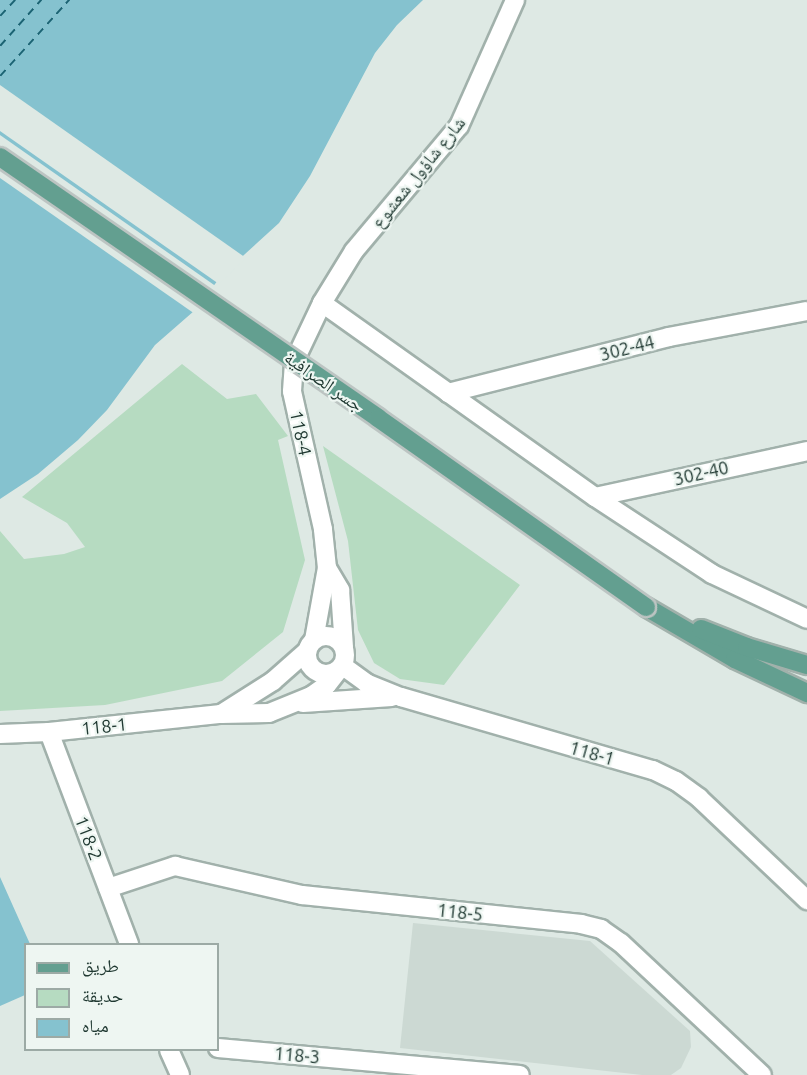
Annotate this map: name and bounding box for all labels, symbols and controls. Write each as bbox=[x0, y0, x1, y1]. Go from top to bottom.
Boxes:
street label: شارع شاؤول شعشوع bbox=[367, 112, 469, 232]
street label: 302-44 bbox=[597, 331, 657, 365]
street label: جسر الصرافية bbox=[281, 346, 367, 416]
street label: 118-4 bbox=[286, 408, 316, 458]
street label: 302-40 bbox=[671, 456, 731, 490]
street label: 118-1 bbox=[80, 713, 128, 739]
street label: 118-1 bbox=[567, 736, 617, 770]
street label: 118-2 bbox=[71, 813, 107, 863]
street label: 118-5 bbox=[436, 899, 484, 925]
legend bbox=[24, 943, 219, 1051]
text: طريق bbox=[82, 955, 119, 975]
text: حديقة bbox=[82, 985, 123, 1005]
text: مياه bbox=[82, 1015, 109, 1035]
street label: 118-3 bbox=[273, 1042, 321, 1068]

